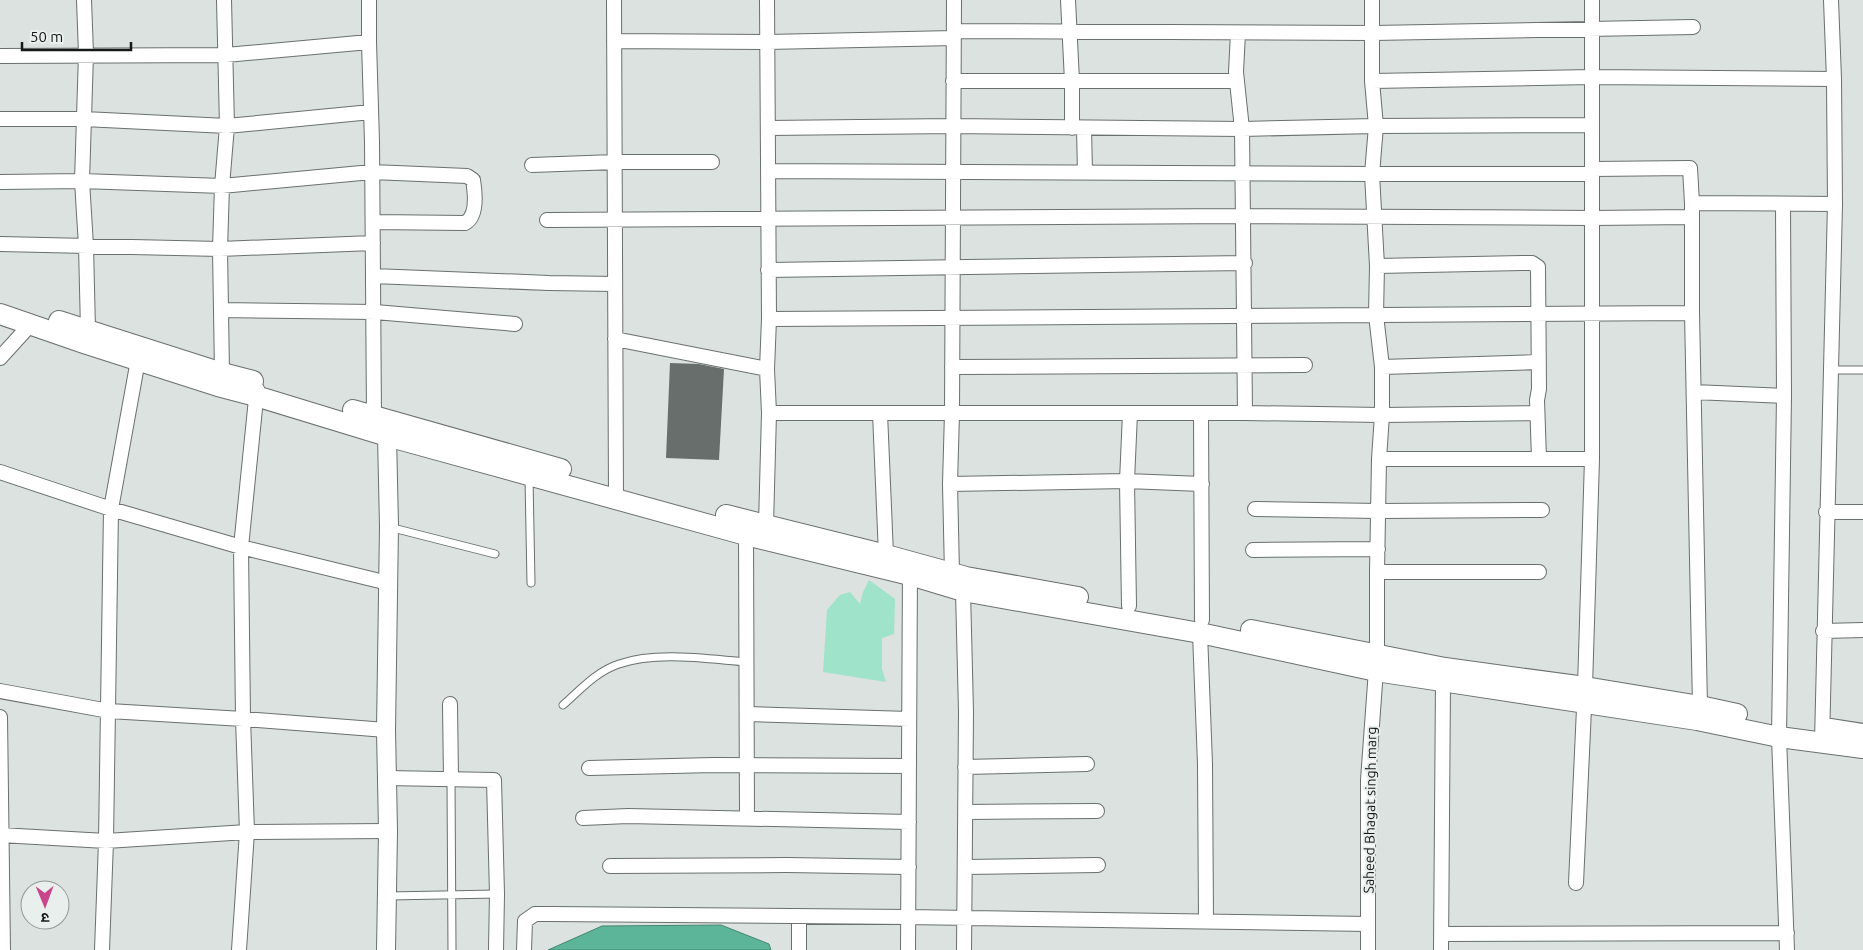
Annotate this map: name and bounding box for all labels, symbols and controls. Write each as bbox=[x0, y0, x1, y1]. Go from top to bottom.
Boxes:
scale bar bbox=[22, 20, 131, 52]
text: 50 m bbox=[30, 28, 63, 45]
street label: Saheed Bhagat singh marg bbox=[1361, 726, 1379, 894]
north arrow bbox=[20, 880, 70, 930]
text: उ bbox=[40, 910, 49, 926]

